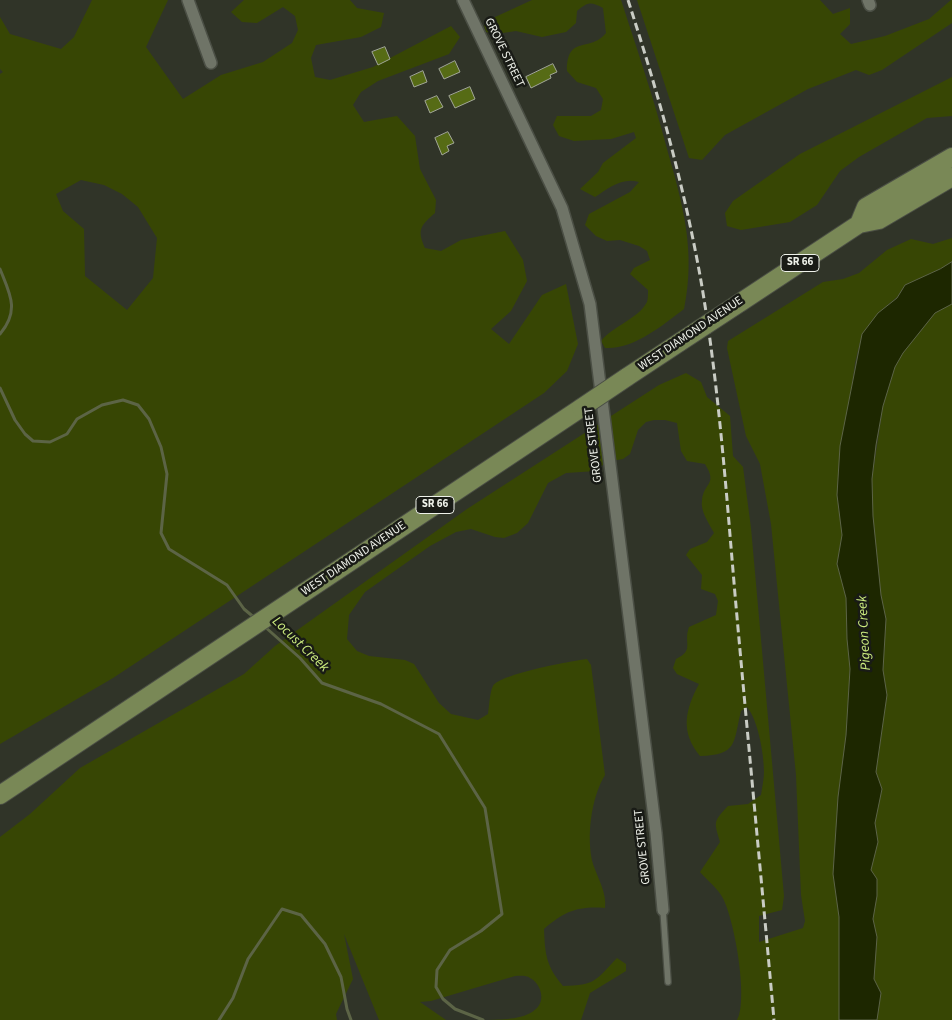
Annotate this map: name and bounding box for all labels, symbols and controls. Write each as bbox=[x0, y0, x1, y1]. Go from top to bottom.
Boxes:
street label: GROVE STREET bbox=[481, 16, 527, 90]
road number: SR 66 bbox=[781, 254, 819, 272]
street label: WEST DIAMOND AVENUE bbox=[636, 294, 746, 374]
street label: GROVE STREET bbox=[582, 407, 606, 483]
road number: SR 66 bbox=[416, 496, 454, 514]
street label: WEST DIAMOND AVENUE bbox=[299, 519, 409, 599]
water label: Pigeon Creek bbox=[855, 595, 875, 671]
water label: Locust Creek bbox=[268, 614, 332, 676]
street label: GROVE STREET bbox=[632, 809, 654, 885]

